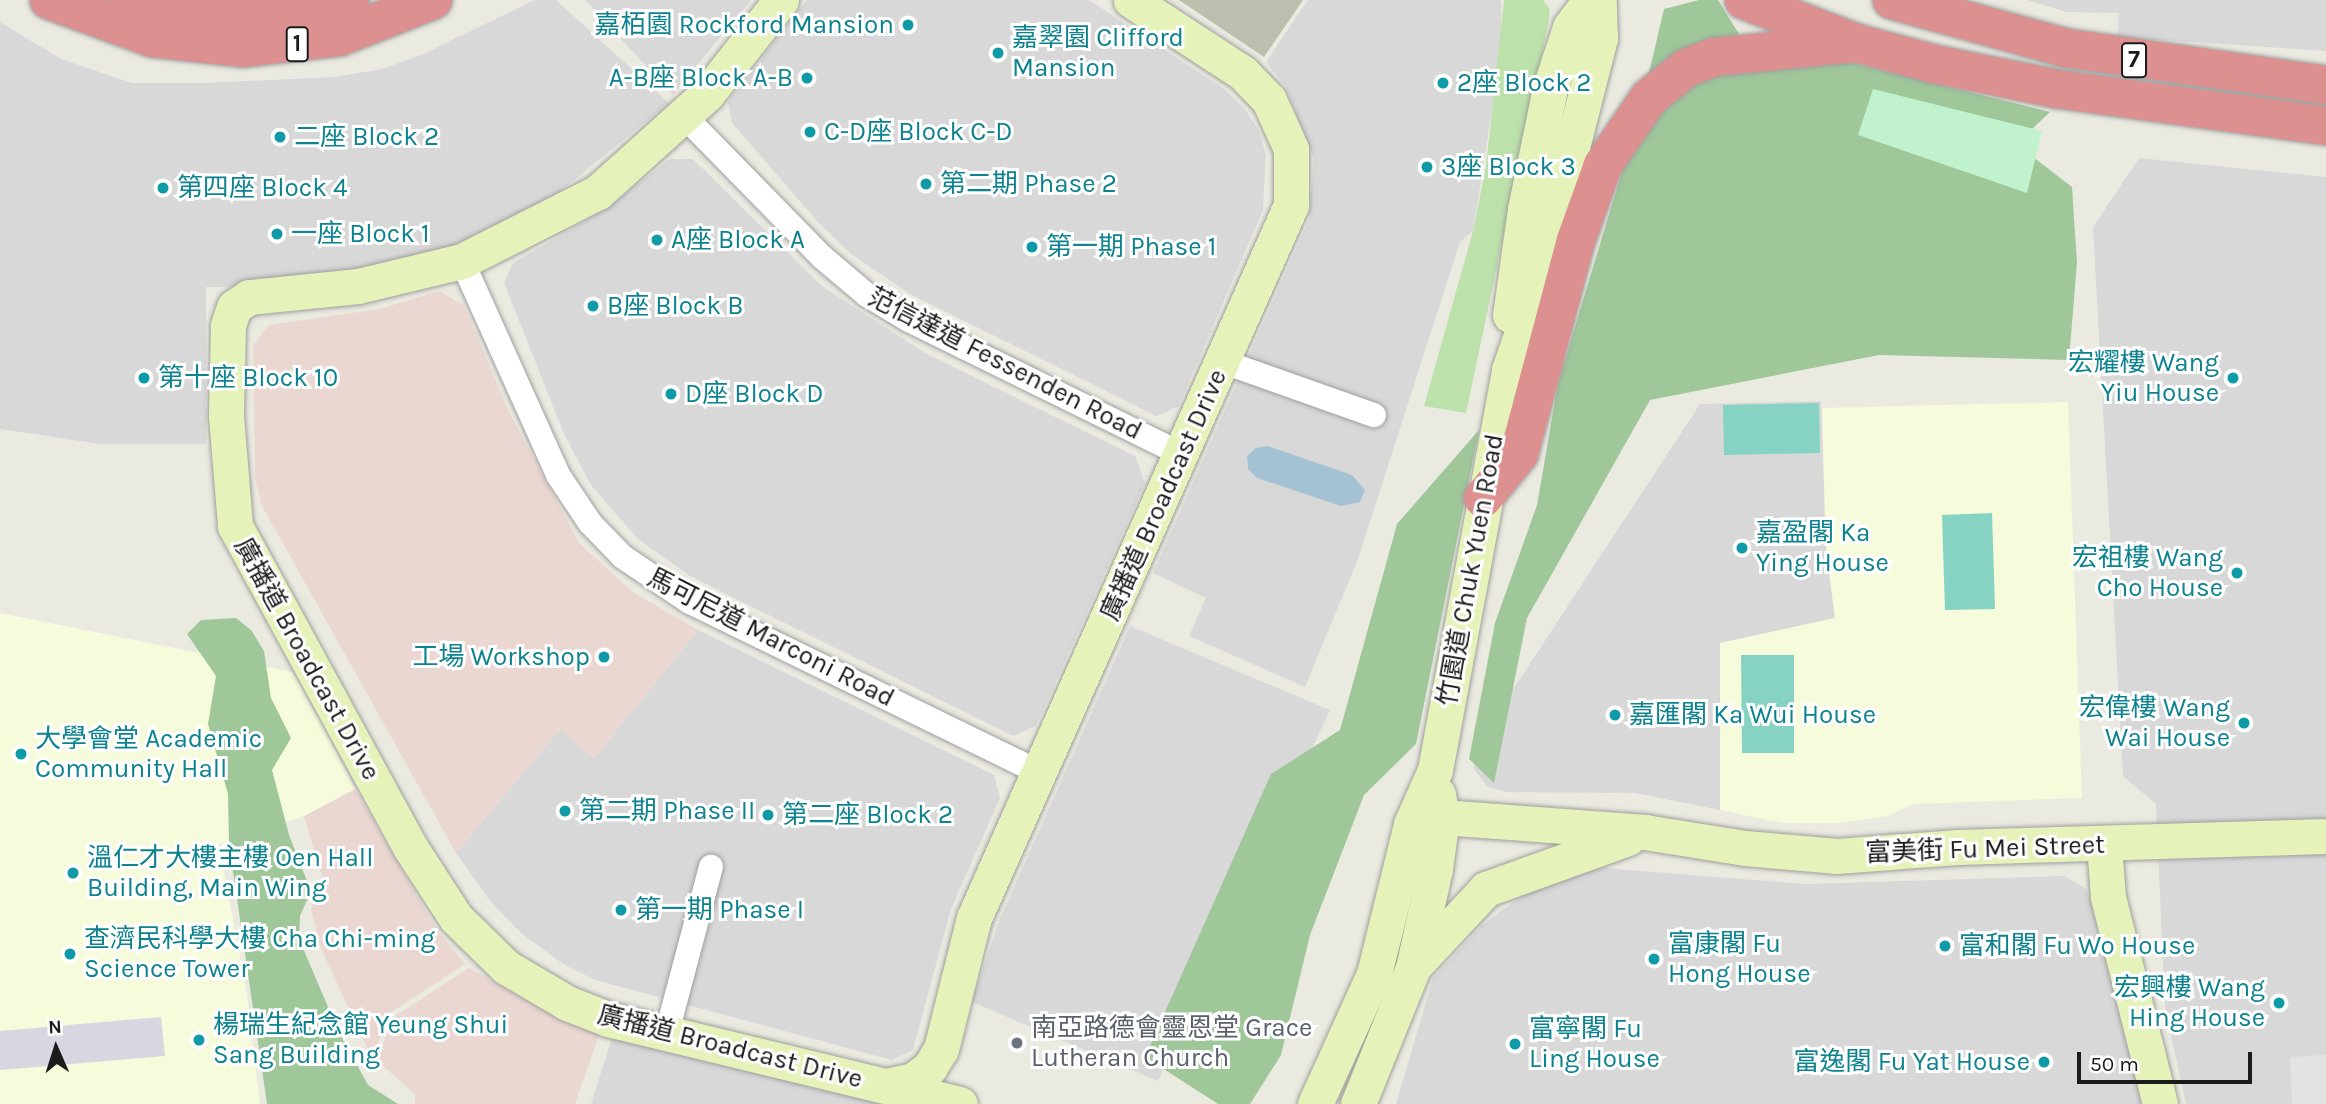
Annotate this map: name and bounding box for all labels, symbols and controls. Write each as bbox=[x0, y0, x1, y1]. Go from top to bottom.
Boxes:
place label: 嘉栢園 Rockford Mansion bbox=[595, 9, 894, 41]
marker: 嘉栢園 Rockford Mansion bbox=[900, 17, 916, 33]
place label: 嘉翠園 Clifford Mansion bbox=[1012, 22, 1184, 84]
road number: 1 bbox=[285, 24, 309, 64]
road number: 7 bbox=[2120, 40, 2148, 80]
marker: 嘉翠園 Clifford Mansion bbox=[990, 45, 1006, 61]
place label: A-B座 Block A-B bbox=[609, 62, 793, 94]
place label: 2座 Block 2 bbox=[1457, 67, 1591, 99]
marker: A-B座 Block A-B bbox=[799, 70, 815, 86]
marker: 2座 Block 2 bbox=[1435, 75, 1451, 91]
place label: C-D座 Block C-D bbox=[824, 116, 1012, 148]
place label: 二座 Block 2 bbox=[294, 121, 439, 153]
marker: C-D座 Block C-D bbox=[802, 124, 818, 140]
marker: 二座 Block 2 bbox=[272, 129, 288, 145]
place label: 3座 Block 3 bbox=[1441, 151, 1576, 183]
marker: 3座 Block 3 bbox=[1419, 159, 1435, 175]
place label: 第二期 Phase 2 bbox=[940, 168, 1117, 200]
place label: 第四座 Block 4 bbox=[177, 172, 348, 204]
marker: 第二期 Phase 2 bbox=[918, 176, 934, 192]
marker: 第四座 Block 4 bbox=[155, 180, 171, 196]
place label: 一座 Block 1 bbox=[291, 218, 430, 250]
place label: A座 Block A bbox=[671, 224, 805, 256]
marker: 一座 Block 1 bbox=[269, 226, 285, 242]
place label: 第一期 Phase 1 bbox=[1046, 231, 1216, 263]
marker: A座 Block A bbox=[649, 232, 665, 248]
marker: 第一期 Phase 1 bbox=[1024, 239, 1040, 255]
street label: 范信達道 Fessenden Road bbox=[863, 281, 1147, 447]
place label: B座 Block B bbox=[607, 290, 743, 322]
marker: B座 Block B bbox=[585, 298, 601, 314]
place label: 宏耀樓 Wang Yiu House bbox=[2068, 347, 2219, 408]
place label: 第十座 Block 10 bbox=[158, 362, 338, 394]
street label: 廣播道 Broadcast Drive bbox=[1094, 365, 1234, 625]
marker: 第十座 Block 10 bbox=[136, 370, 152, 386]
marker: 宏耀樓 Wang Yiu House bbox=[2225, 370, 2241, 386]
place label: D座 Block D bbox=[685, 378, 823, 410]
marker: D座 Block D bbox=[663, 386, 679, 402]
street label: 竹園道 Chuk Yuen Road bbox=[1432, 432, 1510, 708]
place label: 嘉盈閣 Ka Ying House bbox=[1756, 517, 1889, 578]
street label: 廣播道 Broadcast Drive bbox=[227, 533, 387, 785]
marker: 嘉盈閣 Ka Ying House bbox=[1734, 540, 1750, 556]
place label: 宏祖樓 Wang Cho House bbox=[2072, 542, 2223, 604]
street label: 馬可尼道 Marconi Road bbox=[642, 562, 900, 714]
marker: 宏祖樓 Wang Cho House bbox=[2229, 565, 2245, 581]
place label: 工場 Workshop bbox=[412, 641, 590, 673]
marker: 工場 Workshop bbox=[596, 649, 612, 665]
place label: 宏偉樓 Wang Wai House bbox=[2079, 692, 2230, 754]
place label: 嘉匯閣 Ka Wui House bbox=[1629, 699, 1876, 731]
marker: 嘉匯閣 Ka Wui House bbox=[1607, 707, 1623, 723]
marker: 宏偉樓 Wang Wai House bbox=[2236, 715, 2252, 731]
place label: 大學會堂 Academic Community Hall bbox=[35, 723, 262, 784]
marker: 大學會堂 Academic Community Hall bbox=[13, 746, 29, 762]
place label: 第二期 Phase II bbox=[579, 795, 755, 827]
place label: 第二座 Block 2 bbox=[782, 799, 953, 831]
marker: 第二期 Phase II bbox=[557, 803, 573, 819]
marker: 第二座 Block 2 bbox=[760, 807, 776, 823]
street label: 富美街 Fu Mei Street bbox=[1865, 829, 2105, 869]
place label: 溫仁才大樓主樓 Oen Hall Building, Main Wing bbox=[87, 842, 373, 903]
marker: 溫仁才大樓主樓 Oen Hall Building, Main Wing bbox=[65, 865, 81, 881]
place label: 第一期 Phase I bbox=[635, 894, 804, 926]
marker: 第一期 Phase I bbox=[613, 902, 629, 918]
place label: 查濟民科學大樓 Cha Chi-ming Science Tower bbox=[84, 923, 435, 984]
place label: 富康閣 Fu Hong House bbox=[1668, 928, 1810, 990]
place label: 富和閣 Fu Wo House bbox=[1959, 930, 2195, 962]
marker: 富和閣 Fu Wo House bbox=[1937, 938, 1953, 954]
marker: 查濟民科學大樓 Cha Chi-ming Science Tower bbox=[62, 946, 78, 962]
marker: 富康閣 Fu Hong House bbox=[1646, 951, 1662, 967]
place label: 宏興樓 Wang Hing House bbox=[2114, 972, 2265, 1034]
marker: 宏興樓 Wang Hing House bbox=[2271, 995, 2287, 1011]
street label: 廣播道 Broadcast Drive bbox=[594, 999, 866, 1095]
place label: 楊瑞生紀念館 Yeung Shui Sang Building bbox=[213, 1009, 508, 1070]
place label: 南亞路德會靈恩堂 Grace Lutheran Church bbox=[1031, 1012, 1312, 1074]
north arrow bbox=[21, 1013, 91, 1083]
place label: 富寧閣 Fu Ling House bbox=[1529, 1013, 1660, 1074]
text: N bbox=[48, 1016, 62, 1038]
marker: 楊瑞生紀念館 Yeung Shui Sang Building bbox=[191, 1032, 207, 1048]
marker: 南亞路德會靈恩堂 Grace Lutheran Church bbox=[1009, 1035, 1025, 1051]
marker: 富寧閣 Fu Ling House bbox=[1507, 1036, 1523, 1052]
scale bar bbox=[2081, 1038, 2256, 1082]
place label: 富逸閣 Fu Yat House bbox=[1794, 1046, 2030, 1078]
text: 50 m bbox=[2090, 1052, 2139, 1076]
marker: 富逸閣 Fu Yat House bbox=[2036, 1054, 2052, 1070]

